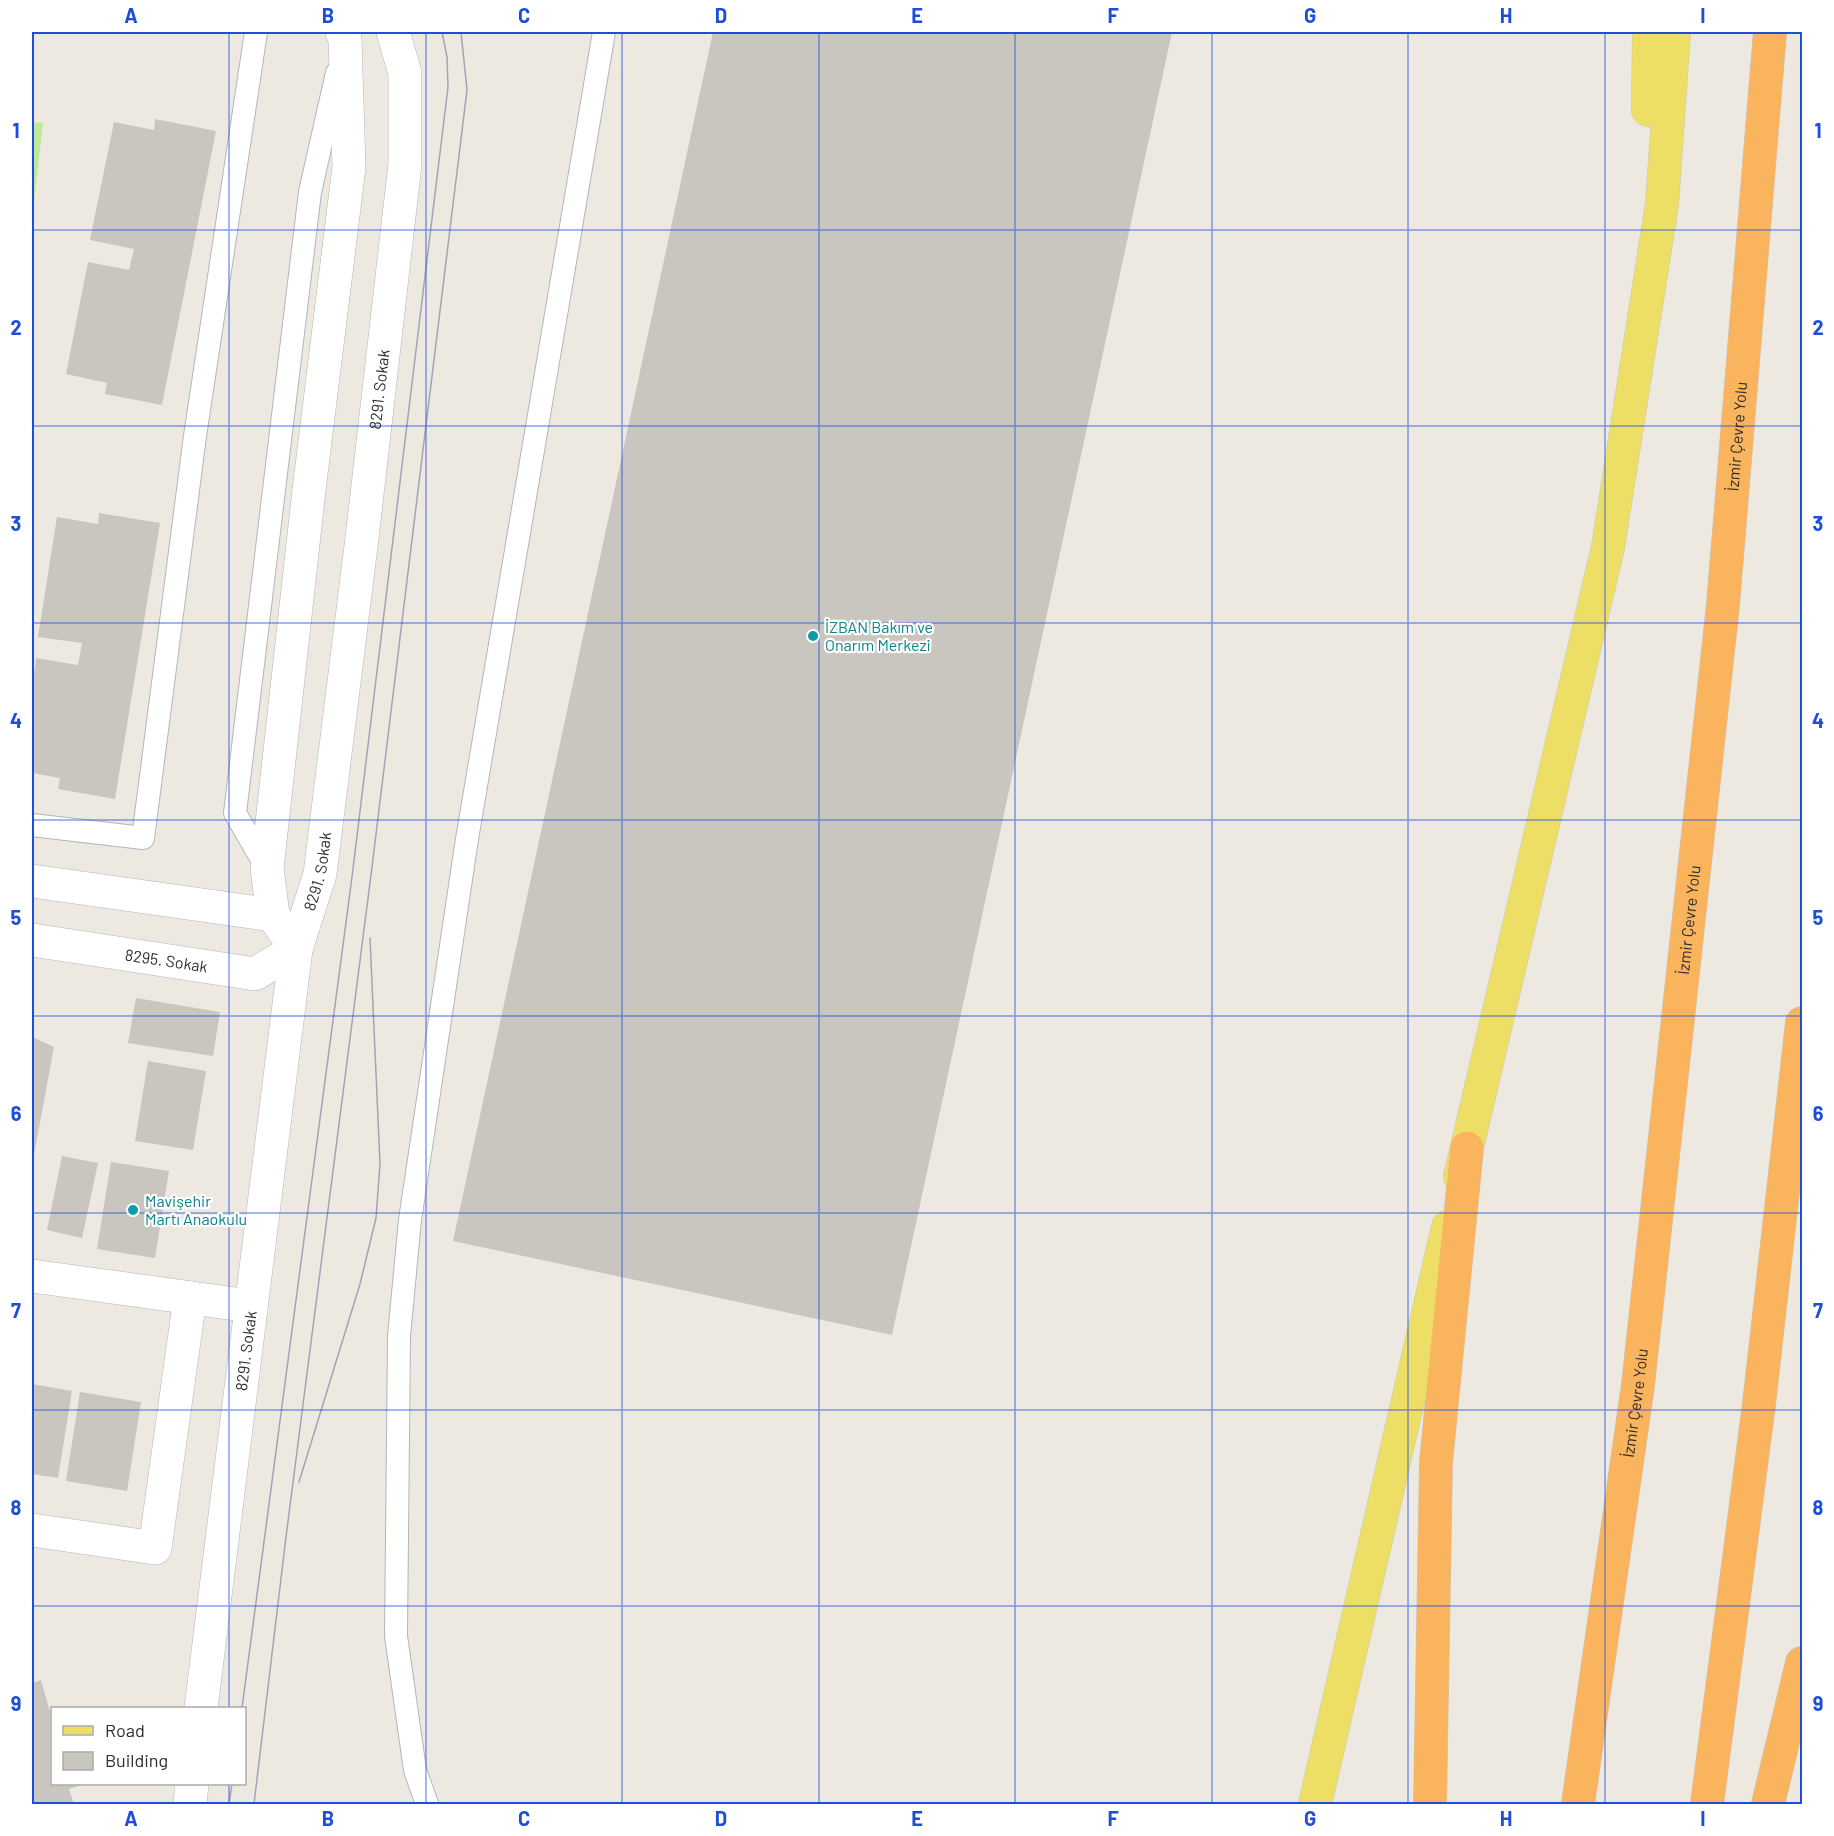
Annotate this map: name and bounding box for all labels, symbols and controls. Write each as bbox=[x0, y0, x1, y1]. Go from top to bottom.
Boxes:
text: A bbox=[124, 3, 138, 27]
text: B bbox=[322, 3, 334, 27]
text: C bbox=[518, 3, 530, 27]
text: D bbox=[715, 3, 727, 27]
text: E bbox=[911, 3, 923, 27]
text: F bbox=[1107, 3, 1119, 27]
text: G bbox=[1304, 3, 1316, 27]
text: H bbox=[1500, 3, 1512, 27]
text: I bbox=[1700, 3, 1706, 27]
text: 1 bbox=[12, 118, 20, 142]
text: 1 bbox=[1814, 118, 1822, 142]
text: 2 bbox=[10, 315, 22, 339]
text: 2 bbox=[1812, 315, 1824, 339]
street label: 8291. Sokak bbox=[365, 348, 393, 430]
street label: İzmir Çevre Yolu bbox=[1722, 381, 1750, 492]
text: 3 bbox=[11, 511, 21, 535]
text: 3 bbox=[1813, 511, 1823, 535]
place label: İZBAN Bakım ve Onarım Merkezi bbox=[825, 617, 933, 654]
marker: İZBAN Bakım ve Onarım Merkezi bbox=[806, 629, 820, 643]
text: 4 bbox=[10, 708, 22, 732]
text: 4 bbox=[1812, 708, 1824, 732]
street label: 8291. Sokak bbox=[299, 831, 334, 913]
street label: İzmir Çevre Yolu bbox=[1673, 864, 1704, 976]
text: 5 bbox=[11, 905, 22, 929]
text: 5 bbox=[1813, 905, 1824, 929]
street label: 8295. Sokak bbox=[124, 944, 209, 976]
text: 6 bbox=[11, 1101, 22, 1125]
text: 6 bbox=[1813, 1101, 1824, 1125]
place label: Mavişehir Martı Anaokulu bbox=[145, 1191, 247, 1228]
marker: Mavişehir Martı Anaokulu bbox=[126, 1203, 140, 1217]
text: 7 bbox=[11, 1298, 21, 1322]
text: 7 bbox=[1813, 1298, 1823, 1322]
street label: 8291. Sokak bbox=[231, 1310, 260, 1392]
street label: İzmir Çevre Yolu bbox=[1618, 1347, 1651, 1459]
text: 8 bbox=[11, 1495, 22, 1519]
text: 8 bbox=[1813, 1495, 1824, 1519]
text: 9 bbox=[11, 1691, 21, 1715]
text: 9 bbox=[1813, 1691, 1823, 1715]
legend bbox=[51, 1707, 246, 1785]
text: Road bbox=[105, 1719, 145, 1741]
text: Building bbox=[105, 1749, 168, 1771]
text: A bbox=[124, 1806, 138, 1830]
text: B bbox=[322, 1806, 334, 1830]
text: C bbox=[518, 1806, 530, 1830]
text: D bbox=[715, 1806, 727, 1830]
text: E bbox=[911, 1806, 923, 1830]
text: F bbox=[1107, 1806, 1119, 1830]
text: G bbox=[1304, 1806, 1316, 1830]
text: H bbox=[1500, 1806, 1512, 1830]
text: I bbox=[1700, 1806, 1706, 1830]

